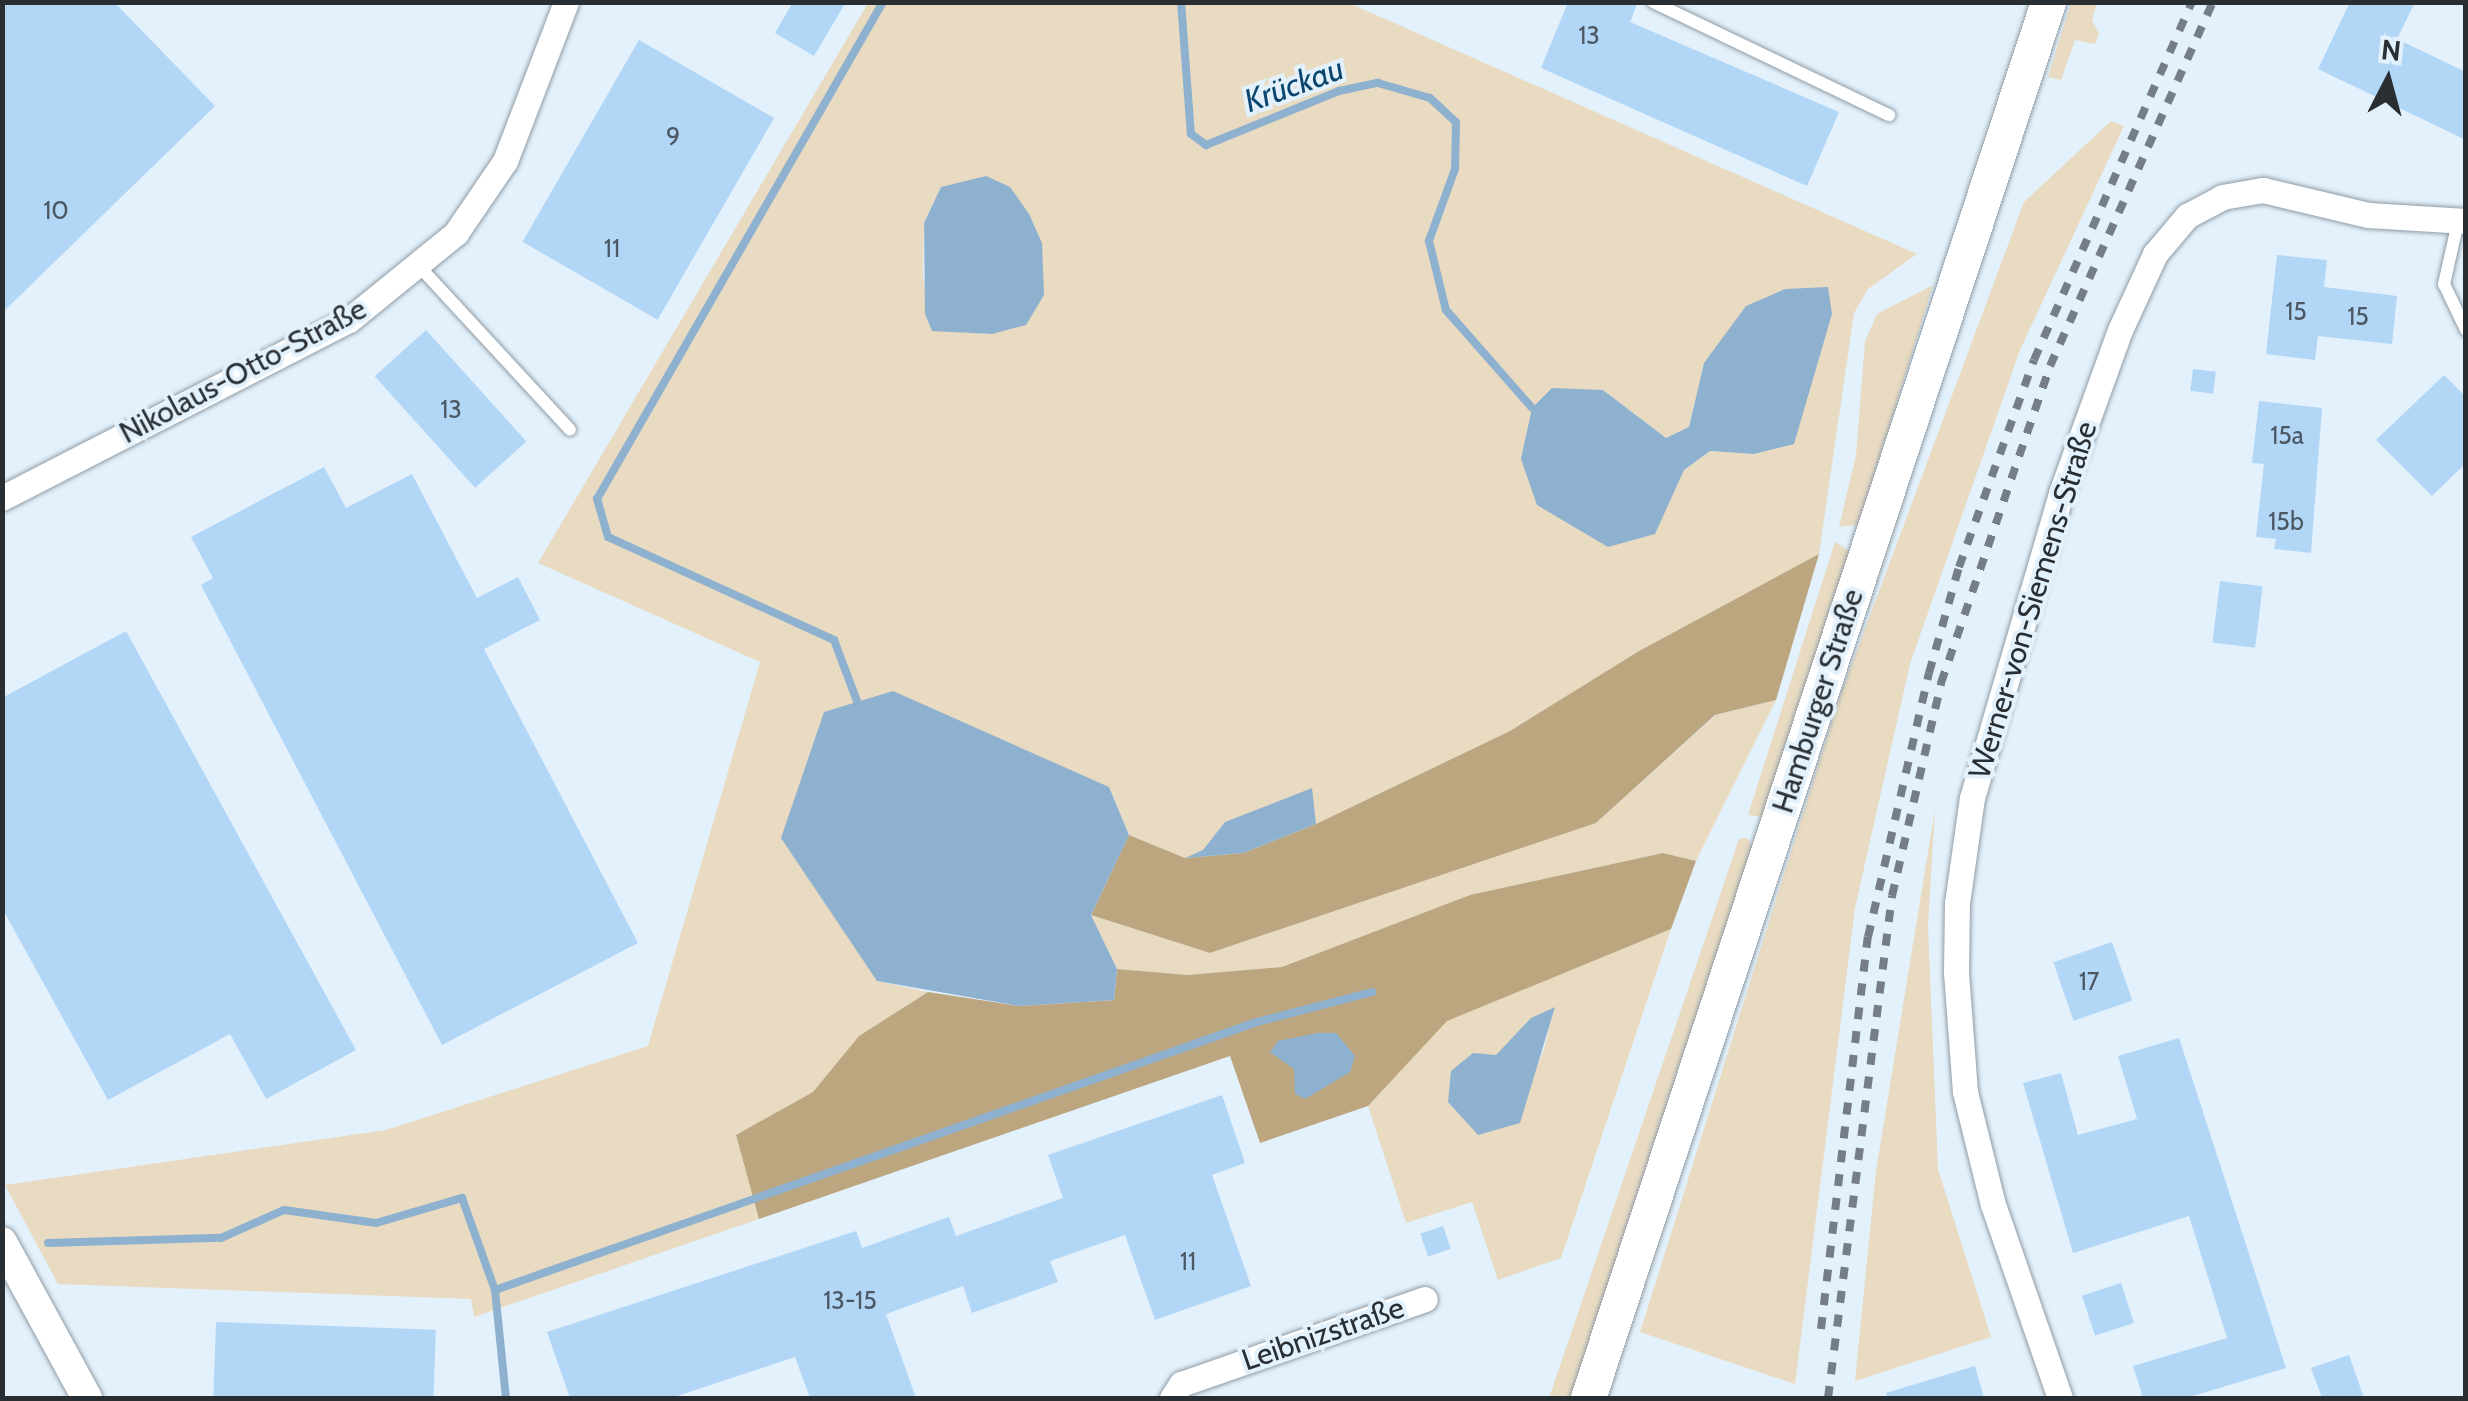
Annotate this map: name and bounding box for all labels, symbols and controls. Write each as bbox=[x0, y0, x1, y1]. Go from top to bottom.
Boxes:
house number: 13 bbox=[1578, 20, 1600, 50]
north arrow bbox=[2338, 30, 2438, 130]
text: N bbox=[2380, 32, 2403, 68]
water label: Krückau bbox=[1239, 49, 1349, 121]
house number: 9 bbox=[666, 121, 680, 151]
house number: 10 bbox=[43, 195, 69, 225]
house number: 11 bbox=[604, 233, 620, 263]
street label: Nikolaus-Otto-Straße bbox=[113, 291, 373, 451]
house number: 15 bbox=[2285, 296, 2307, 326]
house number: 15 bbox=[2347, 301, 2369, 331]
house number: 13 bbox=[440, 394, 462, 424]
street label: Werner-von-Siemens-Straße bbox=[1961, 417, 2105, 783]
house number: 15a bbox=[2270, 420, 2304, 450]
house number: 15b bbox=[2268, 506, 2304, 536]
street label: Hamburger Straße bbox=[1765, 585, 1871, 817]
house number: 17 bbox=[2079, 966, 2099, 996]
house number: 11 bbox=[1180, 1246, 1196, 1276]
house number: 13-15 bbox=[823, 1285, 877, 1315]
street label: Leibnizstraße bbox=[1237, 1289, 1409, 1379]

